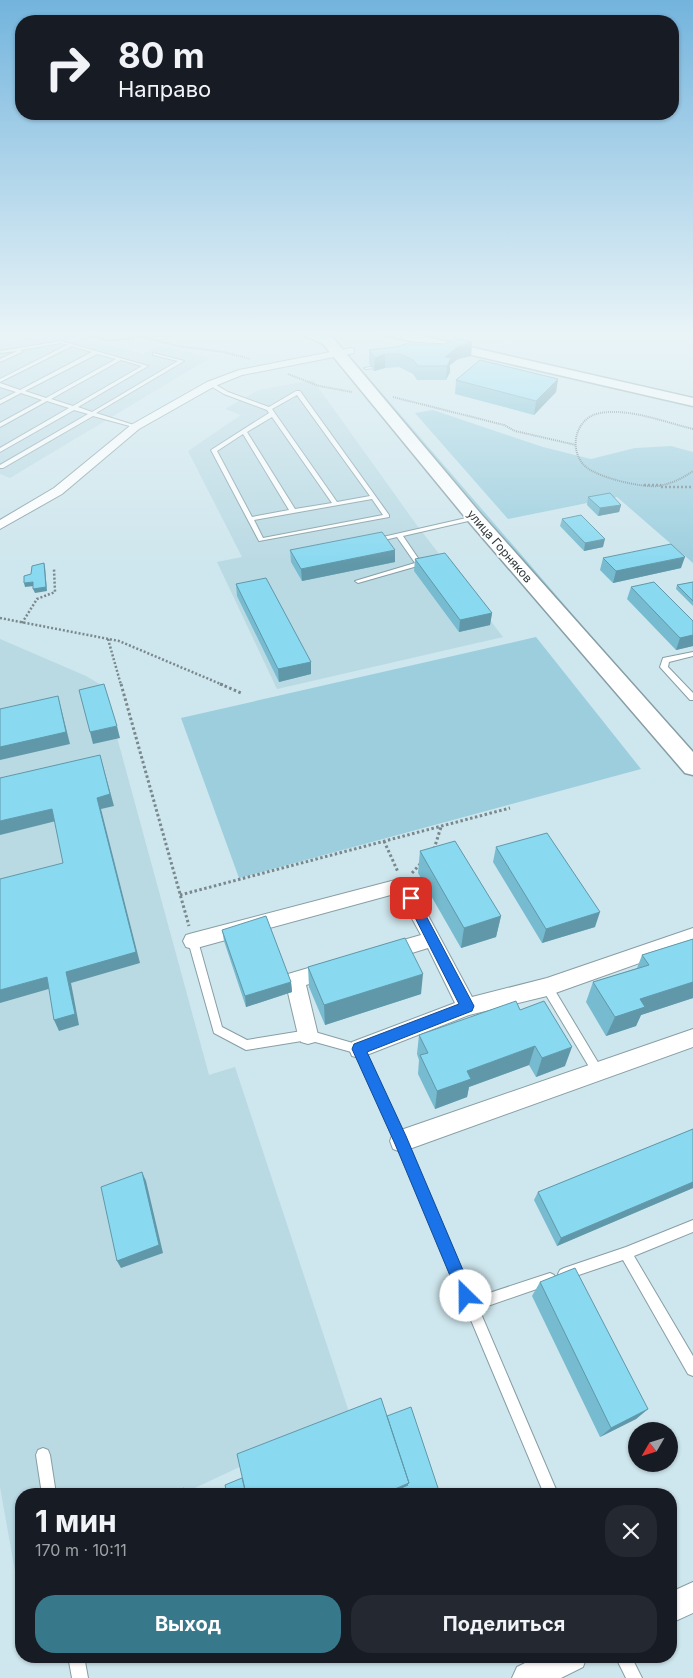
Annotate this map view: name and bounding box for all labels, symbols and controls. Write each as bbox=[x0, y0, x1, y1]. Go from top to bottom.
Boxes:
text: 80 m bbox=[118, 34, 205, 76]
icon: right bbox=[35, 35, 100, 100]
text: Направо bbox=[118, 76, 211, 102]
street label: улица Горняков bbox=[464, 506, 536, 586]
pin bbox=[390, 877, 432, 919]
icon: arrive bbox=[397, 884, 425, 912]
position arrow bbox=[439, 1269, 491, 1321]
north arrow bbox=[628, 1422, 678, 1472]
map controls bbox=[628, 1422, 678, 1472]
text: 1 мин bbox=[35, 1503, 117, 1539]
button: close bbox=[605, 1505, 657, 1557]
text: 170 m · 10:11 bbox=[35, 1540, 127, 1560]
button: Выход bbox=[35, 1595, 341, 1653]
button: Поделиться bbox=[351, 1595, 657, 1653]

